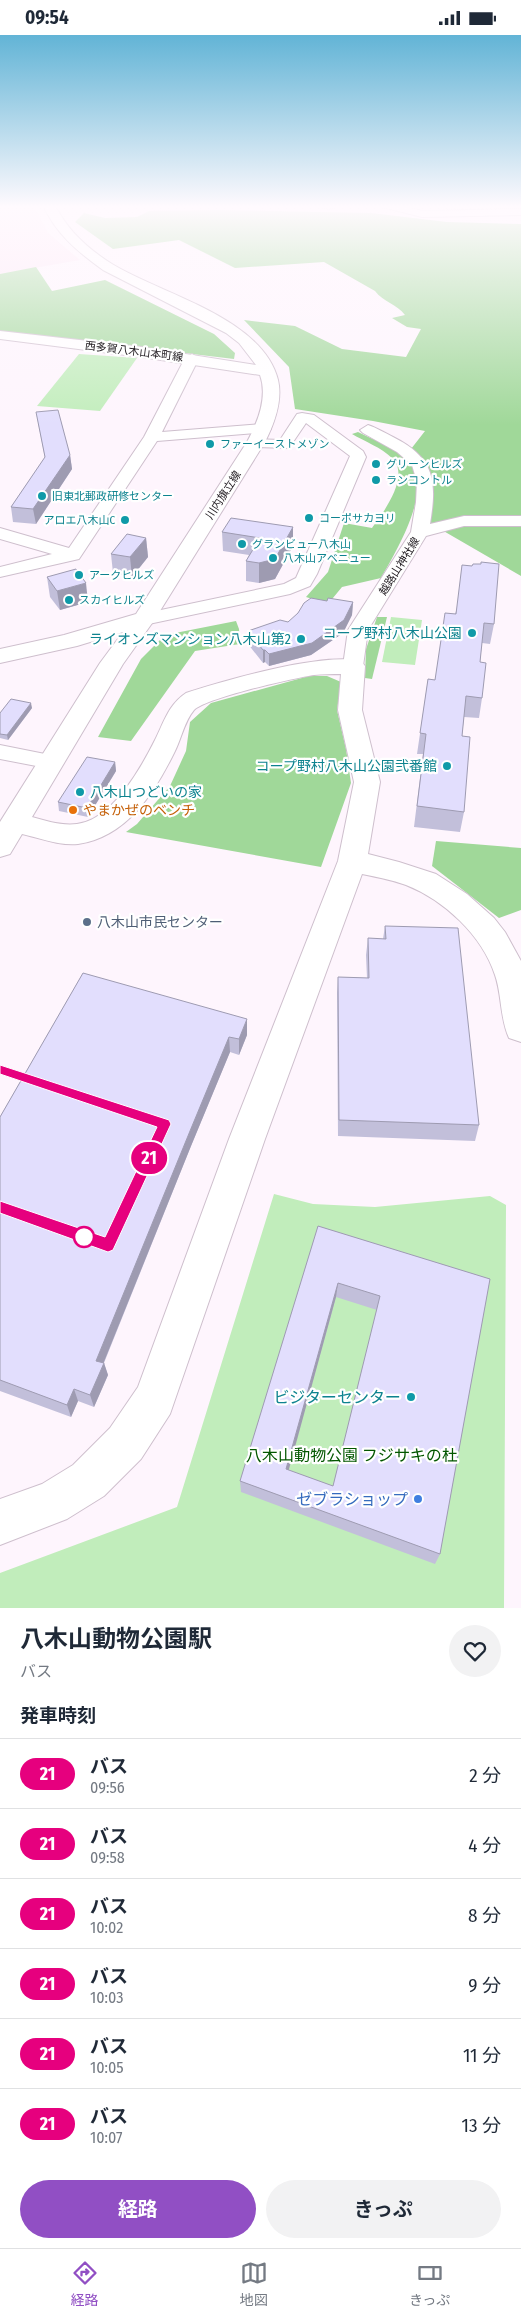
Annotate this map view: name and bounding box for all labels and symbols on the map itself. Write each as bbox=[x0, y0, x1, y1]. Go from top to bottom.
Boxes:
street label: 西多賀八木山本町線 bbox=[84, 339, 184, 364]
marker: ファーイーストメゾン bbox=[204, 438, 216, 450]
place label: ファーイーストメゾン bbox=[220, 438, 329, 451]
marker: グリーンヒルズ bbox=[370, 458, 382, 470]
place label: グリーンヒルズ bbox=[386, 458, 462, 471]
street label: 川内旗立線 bbox=[203, 469, 244, 522]
marker: ランコントル bbox=[370, 474, 382, 486]
place label: ランコントル bbox=[386, 474, 452, 487]
marker: 旧東北郵政研修センター bbox=[36, 490, 48, 502]
place label: 旧東北郵政研修センター bbox=[52, 490, 173, 503]
marker: コーポサカヨリ bbox=[303, 512, 315, 524]
place label: コーポサカヨリ bbox=[319, 512, 396, 525]
place label: アロエ八木山C bbox=[43, 514, 115, 527]
marker: アロエ八木山C bbox=[119, 514, 131, 526]
street label: 越路山神社線 bbox=[376, 535, 422, 598]
marker: グランビュー八木山 bbox=[236, 538, 248, 550]
place label: グランビュー八木山 bbox=[252, 538, 351, 551]
marker: 八木山アベニュー bbox=[267, 552, 279, 564]
place label: 八木山アベニュー bbox=[283, 552, 371, 565]
marker: アークヒルズ bbox=[73, 569, 85, 581]
place label: アークヒルズ bbox=[89, 569, 154, 582]
marker: スカイヒルズ bbox=[63, 594, 75, 606]
place label: スカイヒルズ bbox=[79, 594, 145, 607]
place label: コープ野村八木山公園 bbox=[323, 625, 462, 642]
marker: コープ野村八木山公園 bbox=[466, 627, 478, 639]
place label: ライオンズマンション八木山第2 bbox=[89, 631, 291, 648]
marker: ライオンズマンション八木山第2 bbox=[295, 633, 307, 645]
place label: コープ野村八木山公園弐番館 bbox=[256, 758, 437, 775]
marker: コープ野村八木山公園弐番館 bbox=[441, 760, 453, 772]
place label: 八木山つどいの家 bbox=[90, 784, 202, 801]
marker: 八木山つどいの家 bbox=[74, 786, 86, 798]
place label: やまかぜのベンチ bbox=[83, 802, 195, 819]
marker: やまかぜのベンチ bbox=[67, 804, 79, 816]
place label: 八木山市民センター bbox=[97, 914, 223, 931]
marker: 八木山市民センター bbox=[81, 916, 93, 928]
line badge: 21 bbox=[126, 1142, 172, 1174]
unlabelled marker bbox=[73, 1226, 95, 1248]
place label: ビジターセンター bbox=[273, 1388, 401, 1407]
marker: ビジターセンター bbox=[405, 1391, 417, 1403]
park label: 八木山動物公園 フジサキの杜 bbox=[246, 1446, 458, 1465]
place label: ゼブラショップ bbox=[296, 1490, 408, 1509]
marker: ゼブラショップ bbox=[412, 1493, 424, 1505]

